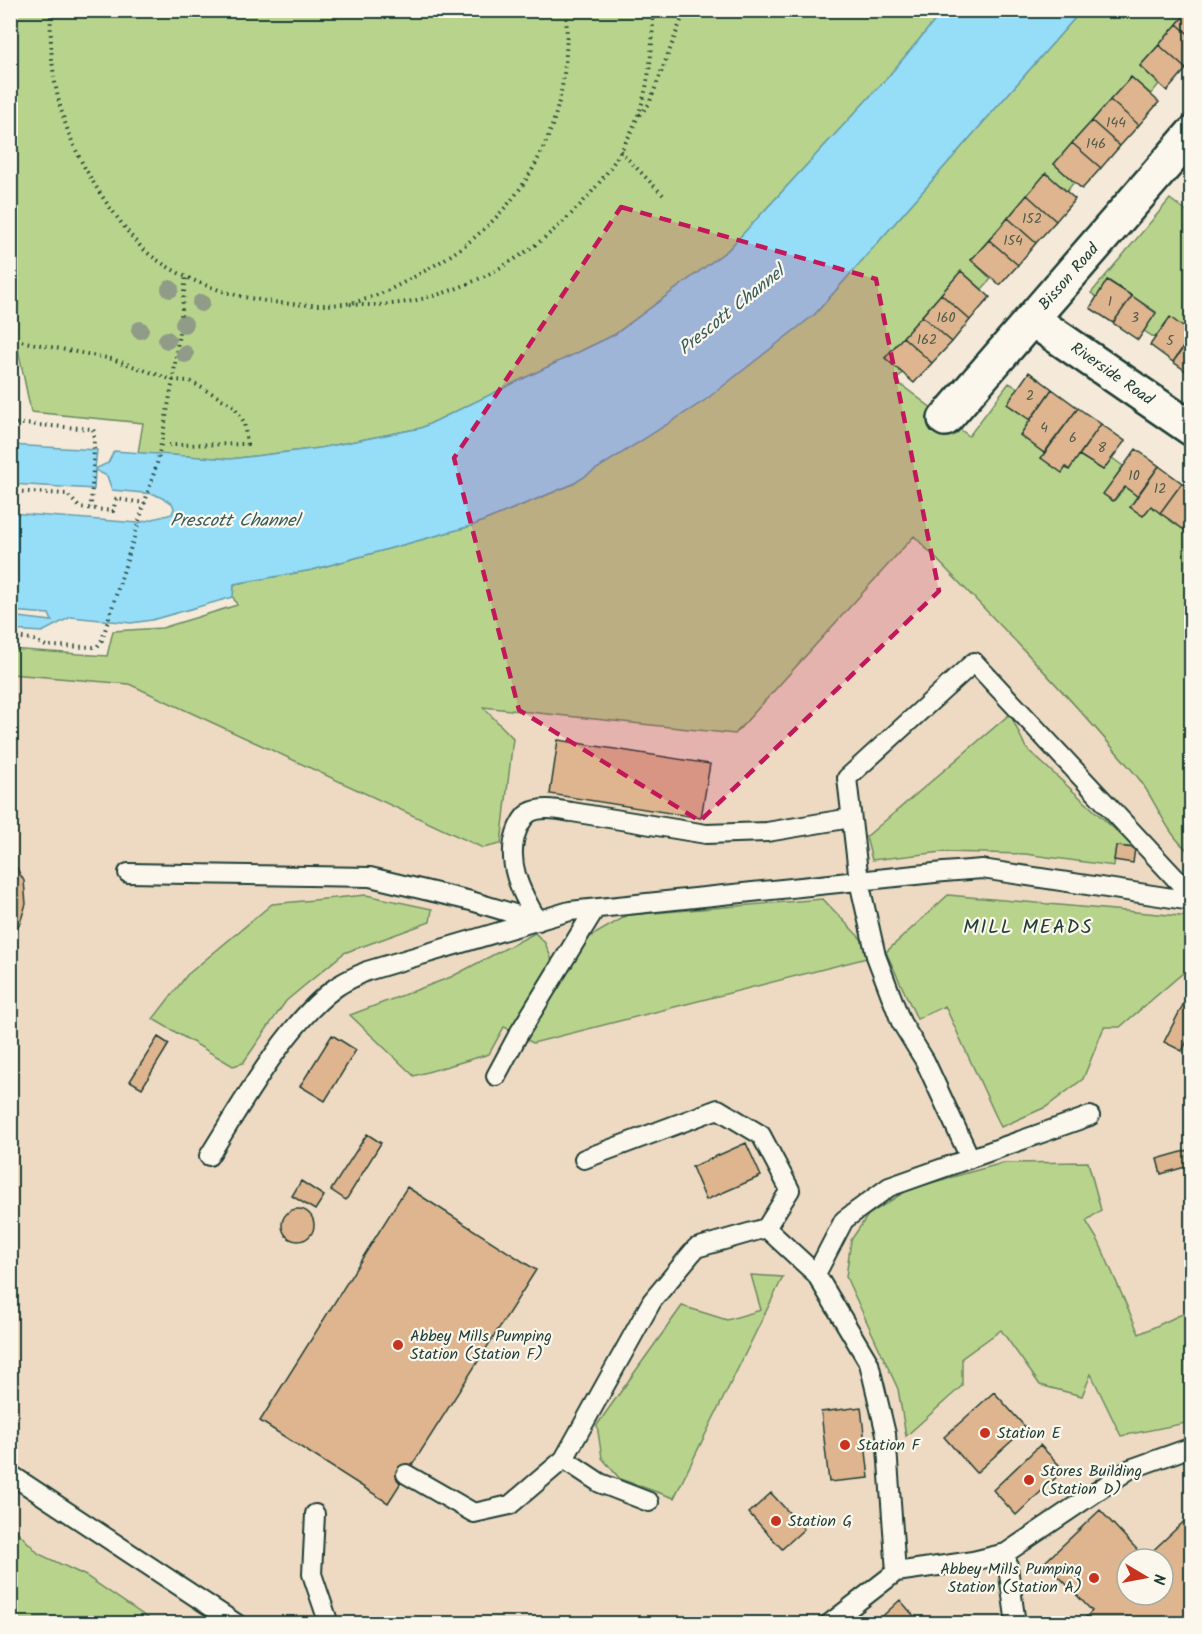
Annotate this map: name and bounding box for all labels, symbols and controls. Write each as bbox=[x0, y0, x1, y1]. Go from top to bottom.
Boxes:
house number: 144 bbox=[1106, 112, 1126, 134]
house number: 146 bbox=[1086, 133, 1106, 155]
house number: 152 bbox=[1022, 208, 1042, 230]
house number: 154 bbox=[1003, 230, 1023, 252]
street label: Bisson Road bbox=[1033, 237, 1106, 316]
water label: Prescott Channel bbox=[673, 257, 794, 363]
house number: 1 bbox=[1108, 291, 1112, 313]
house number: 160 bbox=[936, 307, 956, 329]
house number: 3 bbox=[1131, 307, 1139, 329]
house number: 162 bbox=[917, 329, 937, 351]
house number: 5 bbox=[1166, 330, 1175, 352]
street label: Riverside Road bbox=[1065, 336, 1160, 413]
house number: 2 bbox=[1026, 385, 1034, 407]
house number: 4 bbox=[1040, 417, 1048, 439]
house number: 6 bbox=[1069, 427, 1077, 449]
house number: 8 bbox=[1098, 437, 1107, 459]
house number: 10 bbox=[1128, 465, 1140, 487]
house number: 12 bbox=[1154, 478, 1166, 500]
water label: Prescott Channel bbox=[170, 507, 303, 536]
district label: MILL MEADS bbox=[963, 912, 1093, 944]
place label: Abbey Mills Pumping Station (Station F) bbox=[410, 1324, 552, 1367]
marker: Abbey Mills Pumping Station (Station F) bbox=[391, 1338, 405, 1352]
place label: Station E bbox=[997, 1421, 1061, 1446]
marker: Station E bbox=[978, 1426, 992, 1440]
place label: Station F bbox=[857, 1433, 921, 1458]
marker: Station F bbox=[838, 1438, 852, 1452]
place label: Stores Building (Station D) bbox=[1041, 1459, 1142, 1502]
marker: Stores Building (Station D) bbox=[1022, 1473, 1036, 1487]
place label: Station G bbox=[788, 1509, 852, 1534]
marker: Station G bbox=[769, 1514, 783, 1528]
north arrow bbox=[1115, 1547, 1175, 1607]
place label: Abbey Mills Pumping Station (Station A) bbox=[940, 1557, 1082, 1600]
marker: Abbey Mills Pumping Station (Station A) bbox=[1087, 1571, 1101, 1585]
text: N bbox=[1145, 1572, 1171, 1586]

